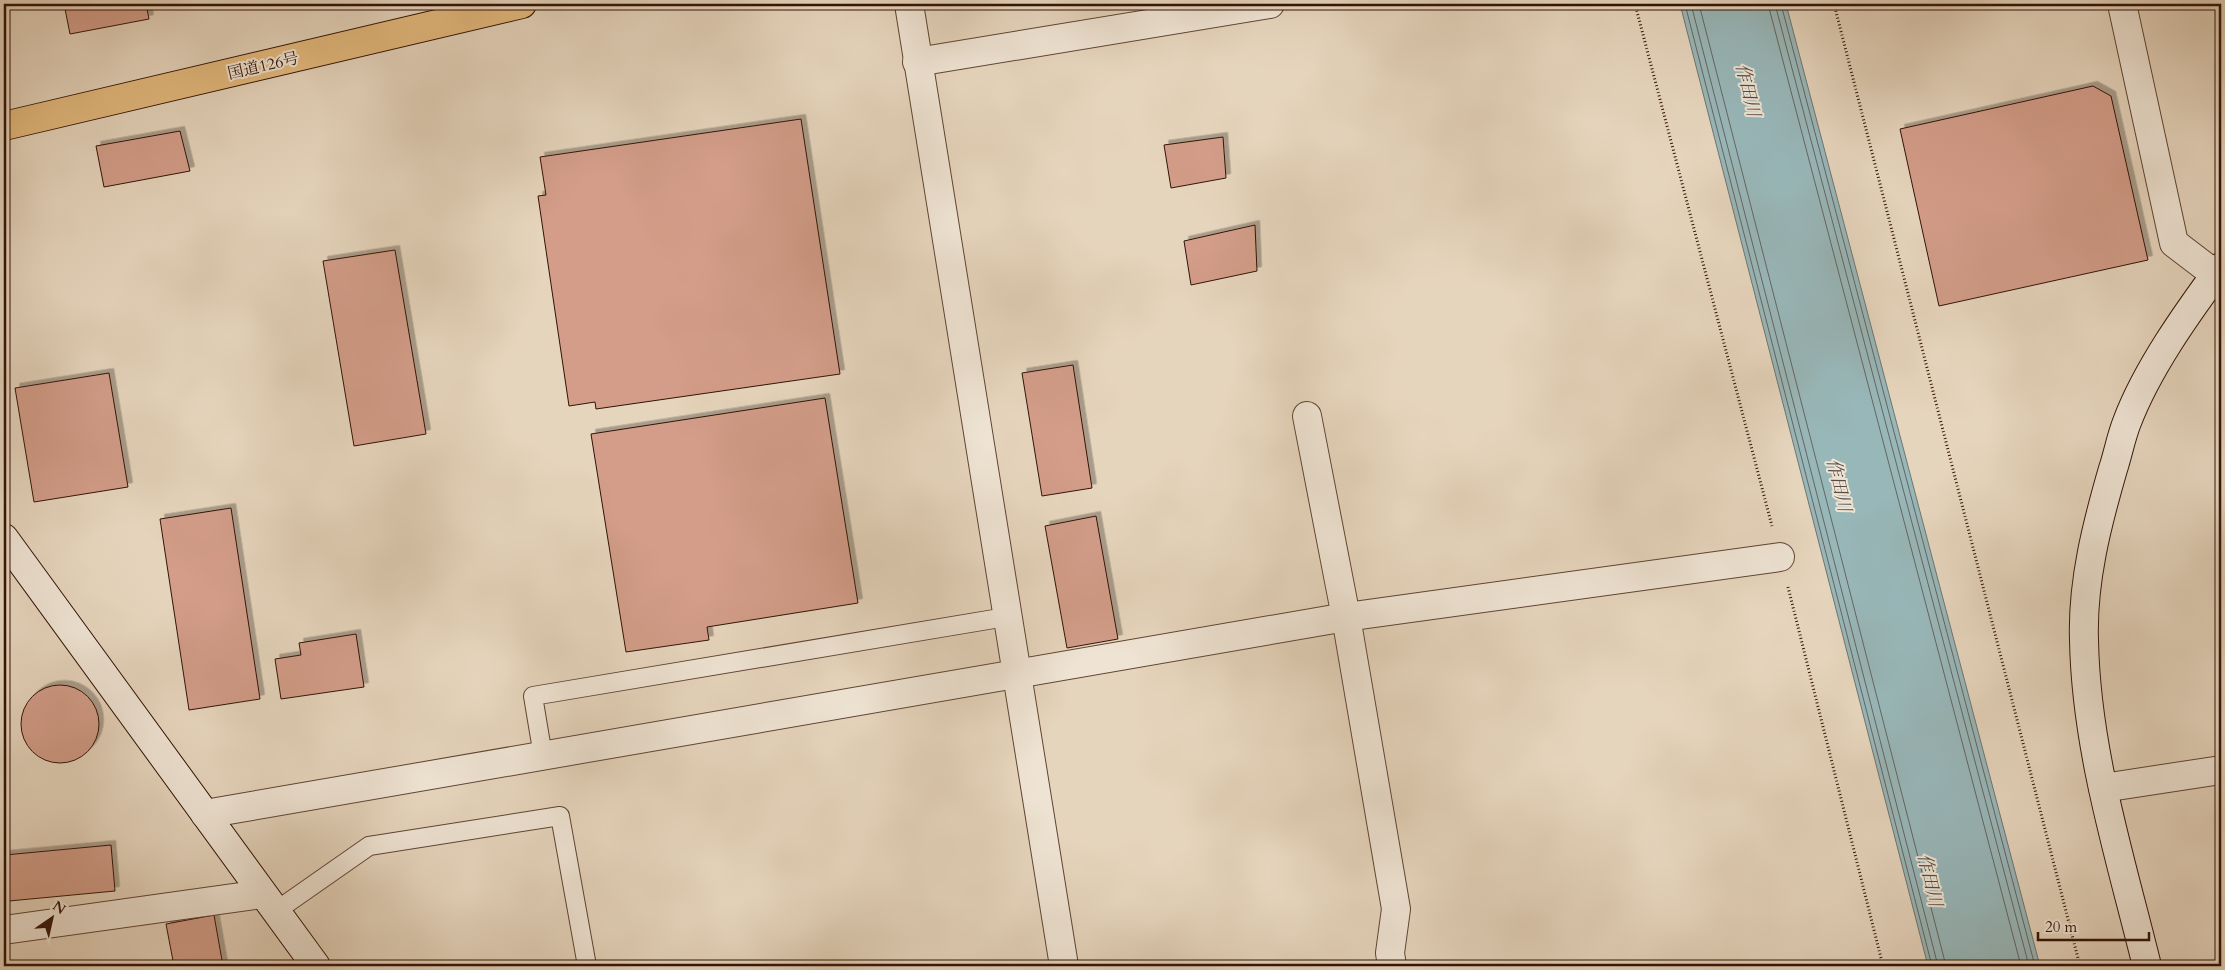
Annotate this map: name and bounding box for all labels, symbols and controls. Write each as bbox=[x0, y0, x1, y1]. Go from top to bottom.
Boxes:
street label: 国道126号 bbox=[225, 47, 301, 85]
water label: 作田川 bbox=[1729, 61, 1766, 121]
water label: 作田川 bbox=[1820, 456, 1857, 516]
water label: 作田川 bbox=[1911, 851, 1948, 911]
north arrow bbox=[28, 892, 78, 942]
text: N bbox=[49, 896, 69, 919]
scale bar bbox=[2038, 910, 2149, 942]
text: 20 m bbox=[2045, 917, 2077, 937]

